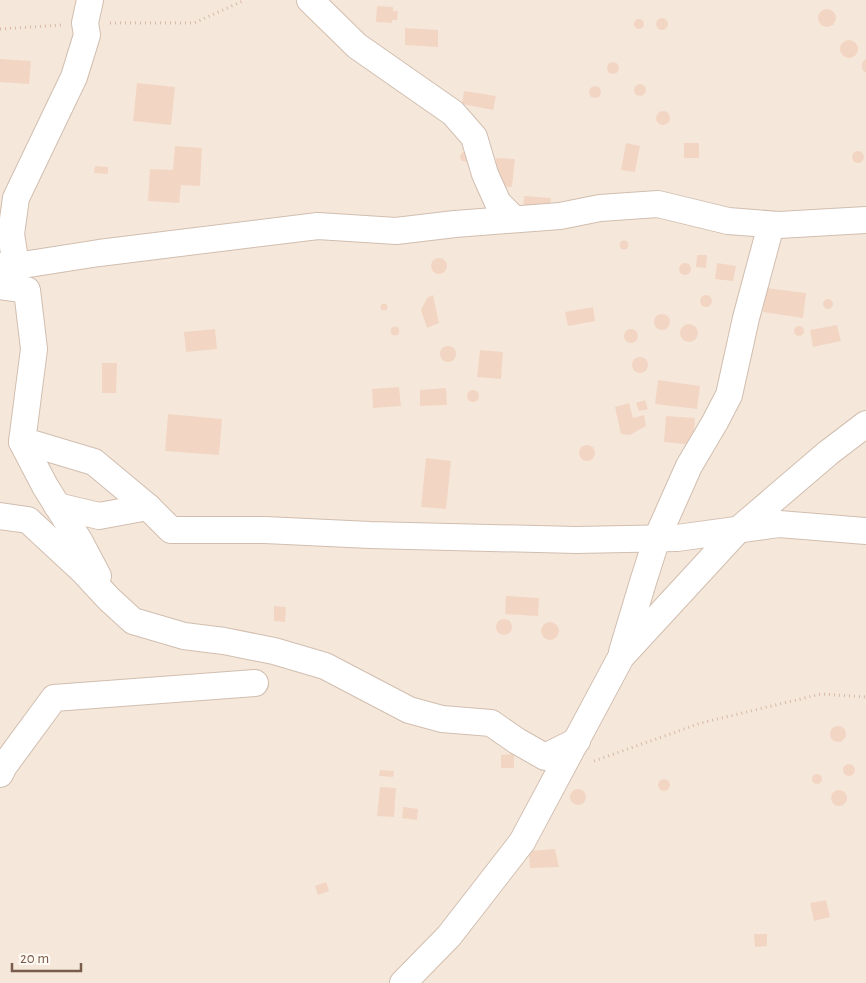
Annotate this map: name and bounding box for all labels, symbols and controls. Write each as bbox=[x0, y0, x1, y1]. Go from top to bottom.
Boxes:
scale bar bbox=[12, 940, 81, 972]
text: 20 m bbox=[20, 951, 49, 966]

